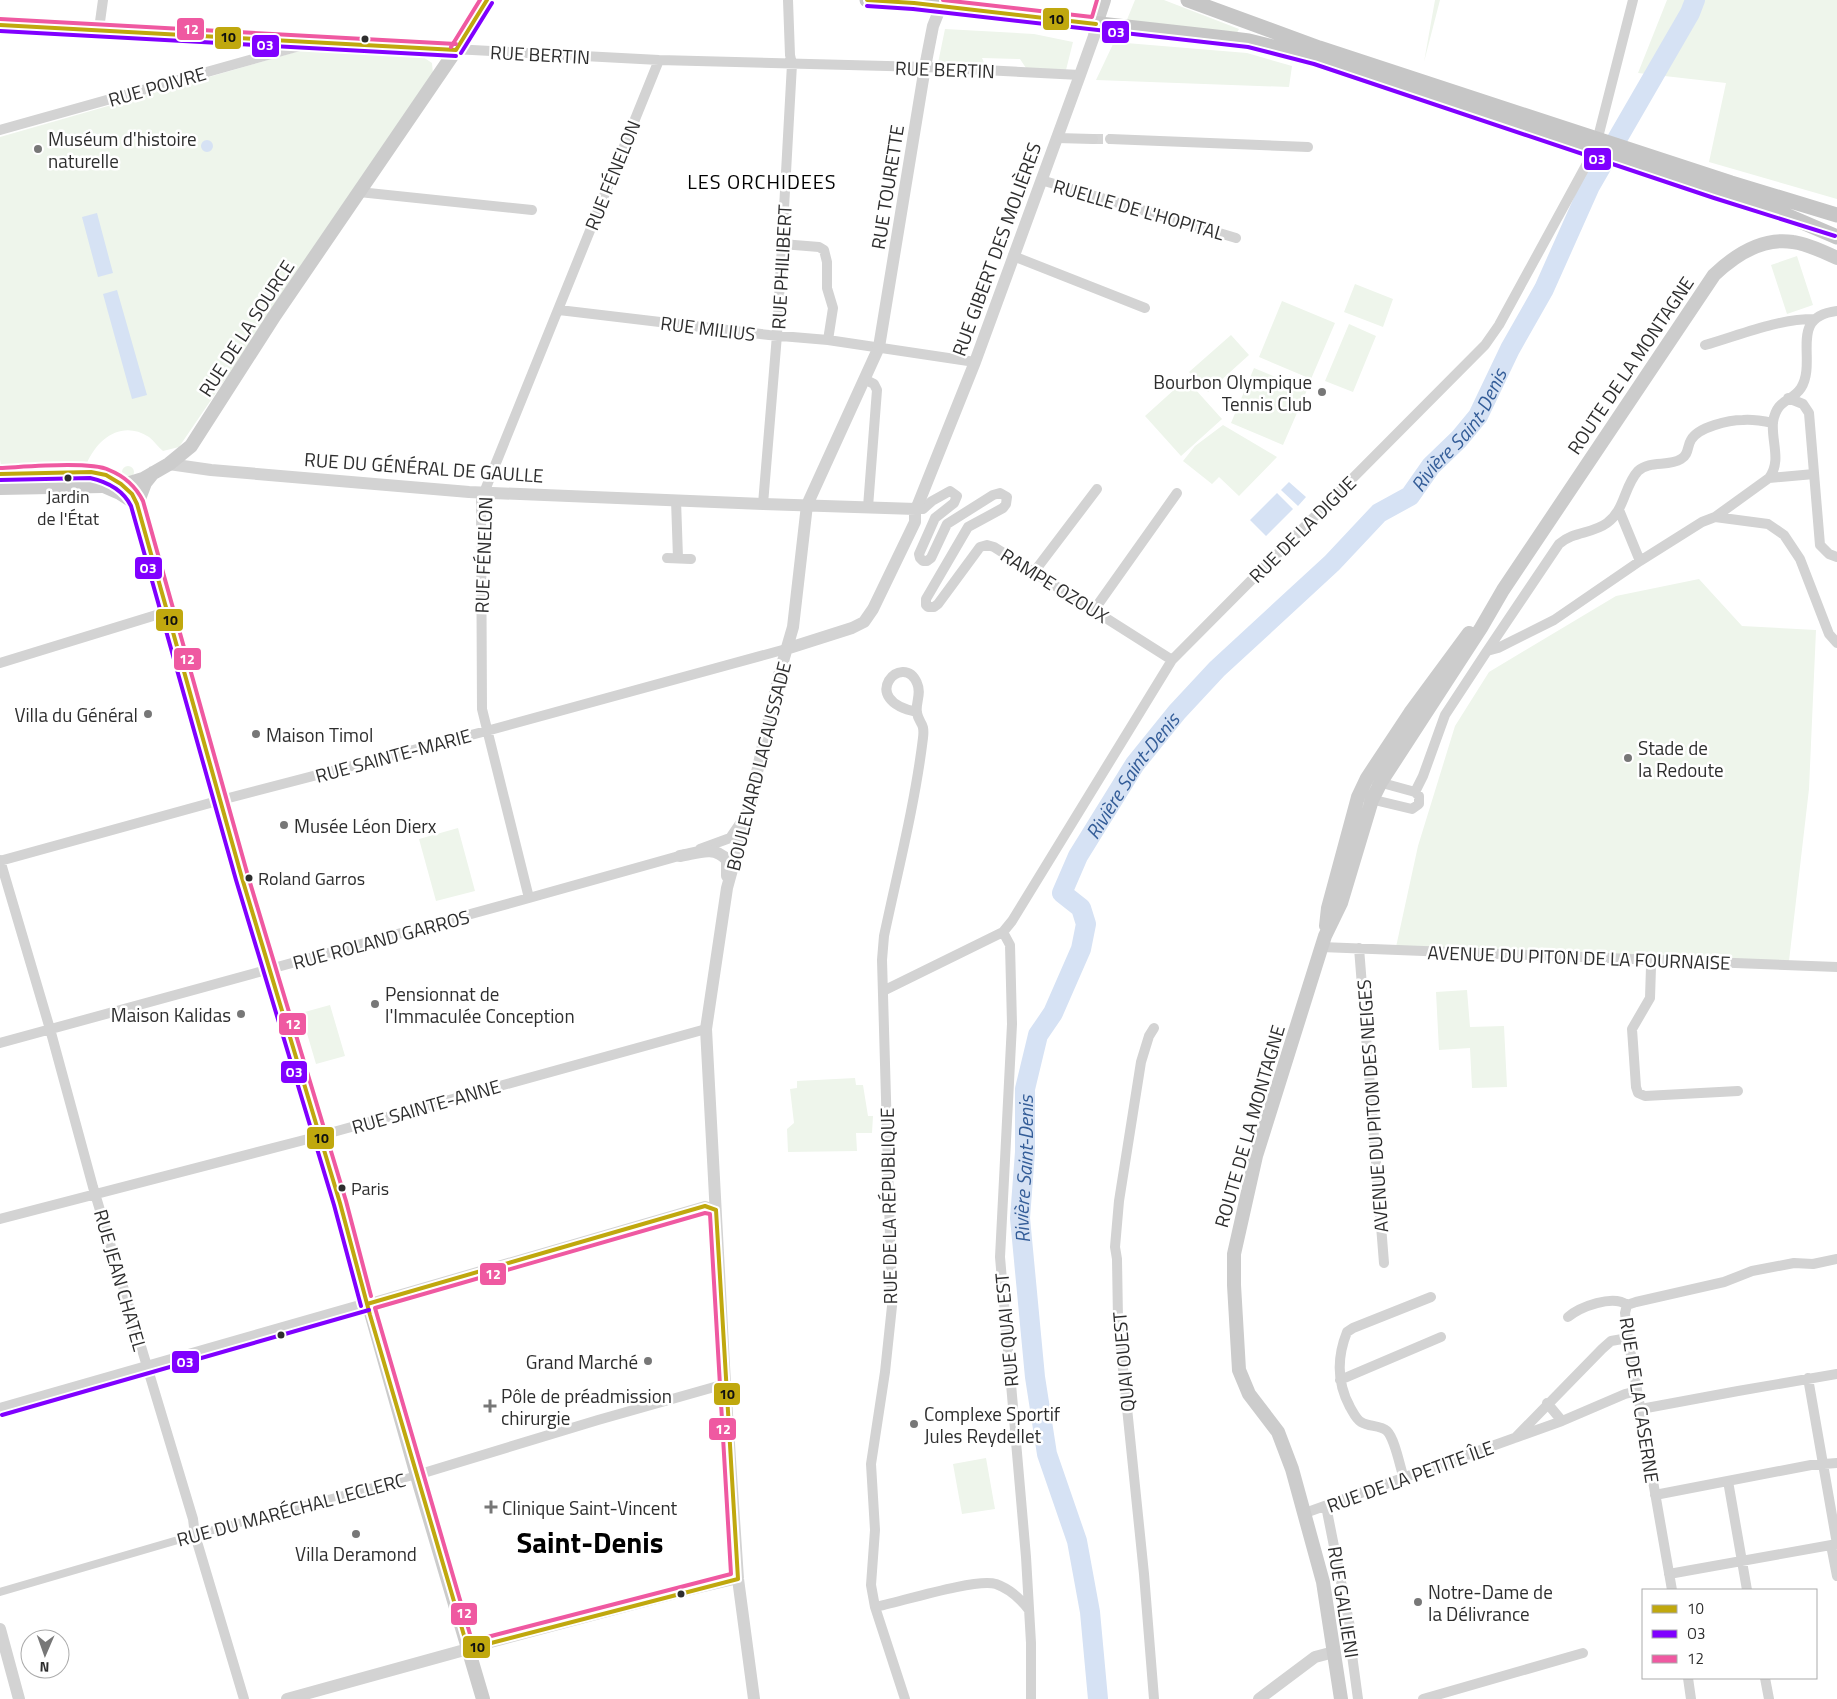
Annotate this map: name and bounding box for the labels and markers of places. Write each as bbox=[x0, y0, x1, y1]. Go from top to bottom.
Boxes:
unlabelled marker bbox=[360, 34, 370, 44]
place label: Muséum d'histoire naturelle bbox=[48, 124, 197, 175]
marker: Muséum d'histoire naturelle bbox=[32, 143, 44, 155]
place label: Bourbon Olympique Tennis Club bbox=[1153, 367, 1312, 418]
marker: Bourbon Olympique Tennis Club bbox=[1316, 386, 1328, 398]
marker: Jardin de l'État bbox=[63, 473, 73, 483]
place label: Jardin de l'État bbox=[37, 483, 100, 532]
place label: Villa du Général bbox=[14, 700, 138, 729]
marker: Villa du Général bbox=[142, 708, 154, 720]
place label: Maison Timol bbox=[266, 720, 373, 749]
marker: Maison Timol bbox=[250, 728, 262, 740]
place label: Stade de la Redoute bbox=[1638, 733, 1724, 784]
marker: Stade de la Redoute bbox=[1622, 752, 1634, 764]
place label: Musée Léon Dierx bbox=[294, 811, 437, 840]
marker: Musée Léon Dierx bbox=[278, 819, 290, 831]
place label: Roland Garros bbox=[258, 865, 365, 892]
marker: Roland Garros bbox=[244, 873, 254, 883]
place label: Pensionnat de l'Immaculée Conception bbox=[385, 979, 575, 1030]
marker: Pensionnat de l'Immaculée Conception bbox=[369, 998, 381, 1010]
place label: Maison Kalidas bbox=[111, 1000, 231, 1029]
marker: Maison Kalidas bbox=[235, 1008, 247, 1020]
place label: Paris bbox=[351, 1175, 389, 1202]
marker: Paris bbox=[337, 1183, 347, 1193]
unlabelled marker bbox=[276, 1330, 286, 1340]
place label: Grand Marché bbox=[526, 1347, 638, 1376]
marker: Grand Marché bbox=[642, 1355, 654, 1367]
place label: Pôle de préadmission chirurgie bbox=[501, 1381, 672, 1432]
marker: Pôle de préadmission chirurgie bbox=[483, 1399, 497, 1413]
place label: Complexe Sportif Jules Reydellet bbox=[924, 1399, 1061, 1450]
marker: Complexe Sportif Jules Reydellet bbox=[908, 1418, 920, 1430]
place label: Clinique Saint-Vincent bbox=[502, 1493, 678, 1522]
marker: Clinique Saint-Vincent bbox=[484, 1500, 498, 1514]
marker: Villa Deramond bbox=[350, 1528, 362, 1540]
place label: Villa Deramond bbox=[295, 1539, 417, 1568]
place label: Notre-Dame de la Délivrance bbox=[1428, 1577, 1553, 1628]
unlabelled marker bbox=[676, 1589, 686, 1599]
marker: Notre-Dame de la Délivrance bbox=[1412, 1596, 1424, 1608]

